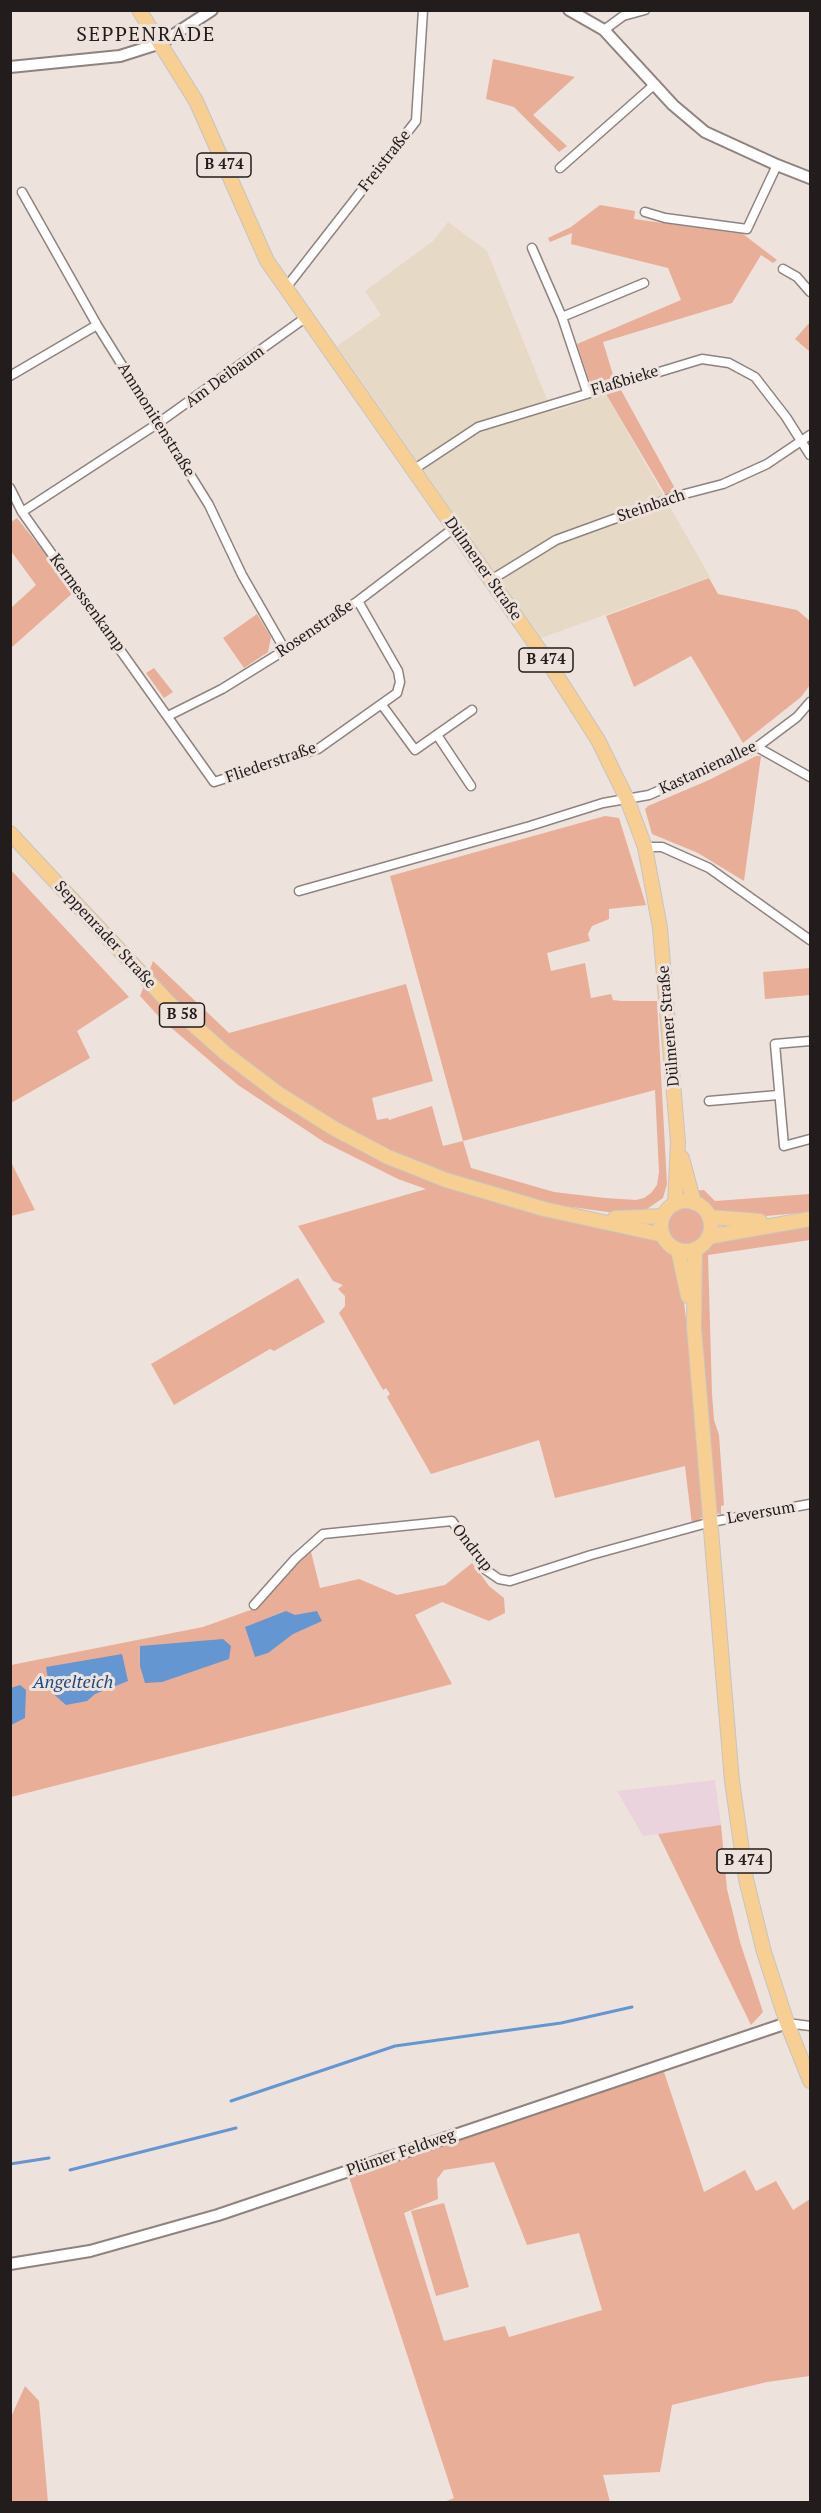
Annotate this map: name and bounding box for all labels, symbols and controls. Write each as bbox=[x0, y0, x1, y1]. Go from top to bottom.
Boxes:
district label: SEPPENRADE bbox=[76, 23, 216, 47]
street label: Freistraße bbox=[355, 126, 415, 196]
road number: B 474 bbox=[197, 153, 251, 177]
street label: Am Deibaum bbox=[182, 342, 268, 412]
street label: Ammonitenstraße bbox=[113, 360, 199, 480]
street label: Flaßbieke bbox=[589, 362, 661, 400]
street label: Steinbach bbox=[615, 485, 687, 527]
street label: Dülmener Straße bbox=[440, 514, 526, 624]
street label: Kermessenkamp bbox=[45, 550, 129, 656]
street label: Rosenstraße bbox=[273, 596, 357, 662]
road number: B 474 bbox=[519, 648, 573, 672]
street label: Kastanienallee bbox=[656, 737, 760, 799]
street label: Fliederstraße bbox=[223, 738, 319, 788]
street label: Seppenrader Straße bbox=[50, 877, 160, 993]
street label: Dülmener Straße bbox=[654, 965, 684, 1087]
road number: B 58 bbox=[160, 1003, 204, 1027]
street label: Leversum bbox=[726, 1498, 796, 1528]
street label: Ondrup bbox=[448, 1521, 496, 1575]
water label: Angelteich bbox=[33, 1672, 113, 1694]
road number: B 474 bbox=[717, 1849, 771, 1873]
street label: Plümer Feldweg bbox=[344, 2125, 458, 2181]

